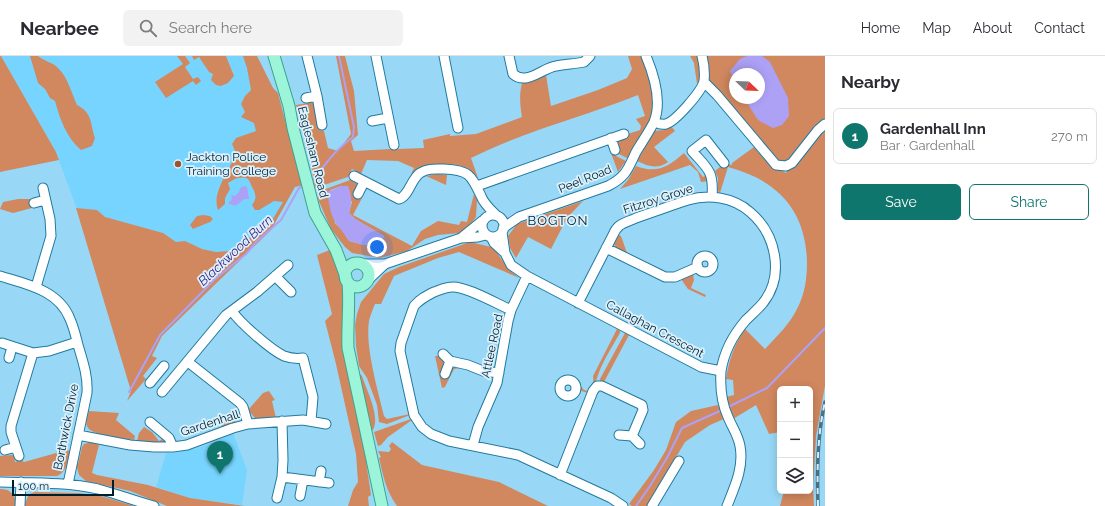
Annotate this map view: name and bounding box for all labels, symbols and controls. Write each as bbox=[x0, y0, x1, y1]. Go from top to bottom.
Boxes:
search box bbox=[123, 10, 403, 46]
text: Nearbee bbox=[20, 17, 99, 39]
icon: search bbox=[137, 17, 159, 39]
text: Search here bbox=[169, 19, 252, 37]
text: Home bbox=[861, 20, 900, 36]
text: Map bbox=[922, 20, 951, 36]
text: About bbox=[973, 20, 1012, 36]
text: Contact bbox=[1034, 20, 1085, 36]
north arrow bbox=[729, 68, 765, 104]
text: Nearby bbox=[841, 72, 900, 92]
street label: Eaglesham Road bbox=[295, 105, 331, 199]
text: Gardenhall Inn bbox=[880, 120, 986, 138]
text: 1 bbox=[852, 129, 858, 144]
text: 270 m bbox=[1051, 129, 1088, 144]
text: Bar · Gardenhall bbox=[880, 138, 975, 153]
place label: Jackton Police Training College bbox=[186, 150, 276, 178]
marker: Jackton Police Training College bbox=[173, 159, 183, 169]
street label: Peel Road bbox=[556, 162, 614, 196]
street label: Fitzroy Grove bbox=[621, 181, 695, 217]
button: Save bbox=[841, 184, 961, 220]
button: Share bbox=[969, 184, 1089, 220]
water label: Blackwood Burn bbox=[195, 212, 276, 289]
district label: BOGTON bbox=[528, 213, 589, 228]
your location bbox=[367, 237, 387, 257]
street label: Callaghan Crescent bbox=[604, 297, 706, 361]
street label: Attlee Road bbox=[478, 313, 506, 379]
street label: Borthwick Drive bbox=[51, 383, 81, 471]
map controls bbox=[777, 386, 813, 494]
button: + bbox=[777, 386, 813, 422]
street label: Gardenhall bbox=[179, 407, 242, 439]
button: − bbox=[777, 422, 813, 458]
pin: 1 bbox=[207, 441, 233, 474]
button: layers bbox=[777, 458, 813, 494]
scale bar bbox=[12, 478, 114, 497]
text: 100 m bbox=[18, 480, 49, 493]

